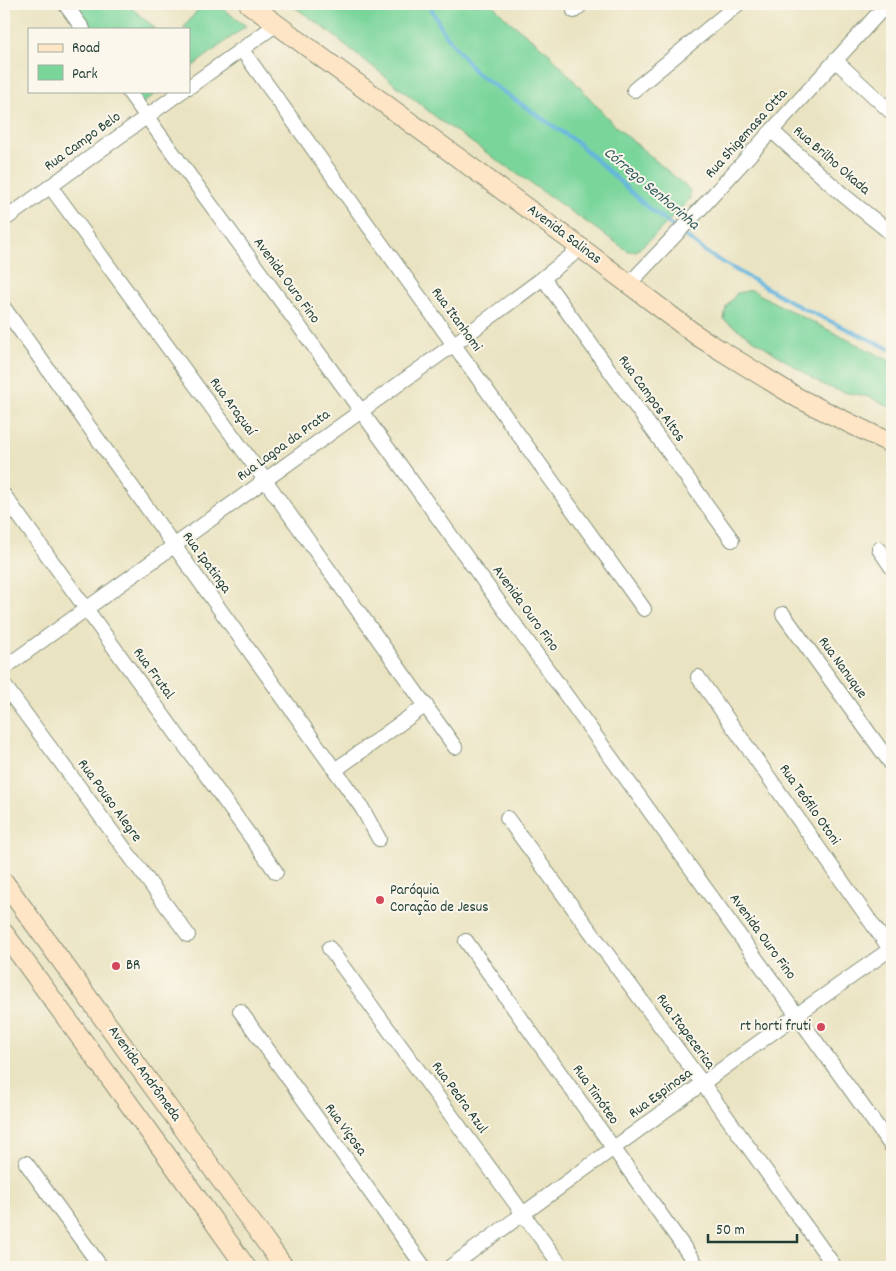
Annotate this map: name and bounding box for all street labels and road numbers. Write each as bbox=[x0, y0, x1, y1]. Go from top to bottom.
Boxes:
street label: Rua Shigemasa Otta bbox=[701, 83, 794, 184]
street label: Rua Campo Belo bbox=[40, 106, 126, 177]
street label: Rua Brilho Okada bbox=[788, 121, 875, 201]
street label: Avenida Salinas bbox=[522, 200, 606, 270]
street label: Avenida Ouro Fino bbox=[247, 233, 325, 329]
street label: Rua Itanhomi bbox=[425, 283, 487, 357]
street label: Rua Campos Altos bbox=[612, 351, 690, 447]
street label: Rua Araçuaí bbox=[203, 373, 261, 442]
street label: Rua Lagoa da Prata bbox=[233, 404, 336, 487]
street label: Rua Ipatinga bbox=[176, 528, 237, 599]
street label: Avenida Ouro Fino bbox=[486, 561, 564, 657]
street label: Rua Nanuque bbox=[812, 632, 872, 704]
street label: Rua Frutal bbox=[127, 644, 180, 705]
street label: Rua Pouso Alegre bbox=[71, 755, 147, 847]
street label: Rua Teófilo Otoni bbox=[773, 760, 845, 850]
street label: Avenida Ouro Fino bbox=[723, 889, 801, 985]
street label: Rua Itapecerica bbox=[650, 990, 721, 1075]
street label: Avenida Andrômeda bbox=[102, 1022, 187, 1127]
street label: Rua Pedra Azul bbox=[425, 1057, 493, 1139]
street label: Rua Timóteo bbox=[566, 1061, 624, 1130]
street label: Rua Espinosa bbox=[625, 1063, 698, 1125]
street label: Rua Viçosa bbox=[318, 1099, 372, 1162]

